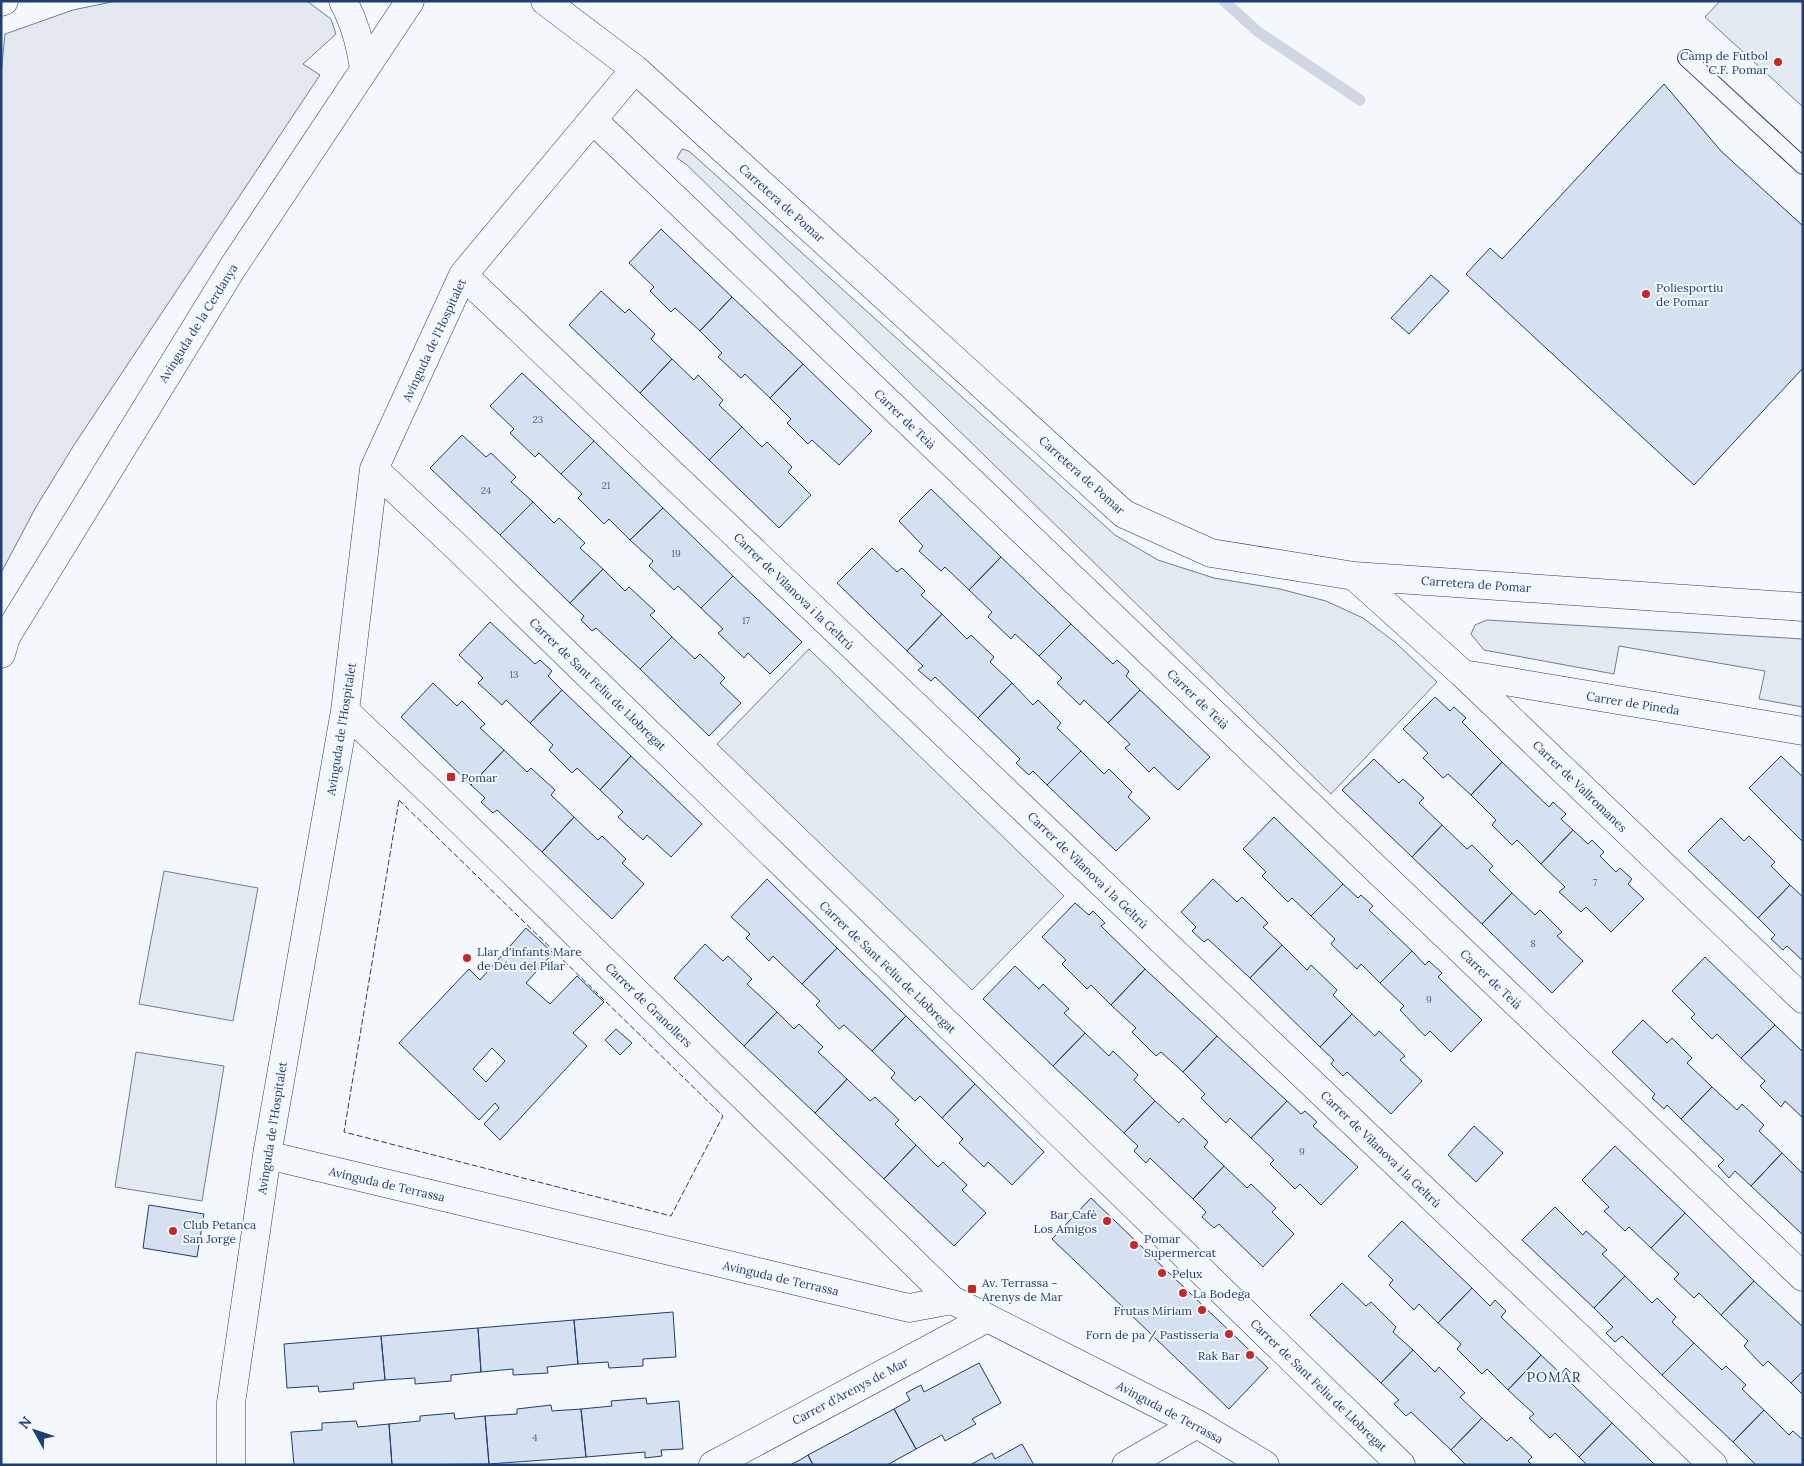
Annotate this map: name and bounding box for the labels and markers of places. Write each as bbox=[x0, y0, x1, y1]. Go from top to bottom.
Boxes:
place label: Camp de Futbol C.F. Pomar bbox=[1680, 48, 1769, 77]
marker: Camp de Futbol C.F. Pomar bbox=[1772, 56, 1784, 68]
place label: Poliesportiu de Pomar bbox=[1656, 280, 1724, 309]
marker: Poliesportiu de Pomar bbox=[1640, 288, 1652, 300]
place label: Pomar bbox=[461, 770, 498, 785]
marker: Pomar bbox=[445, 771, 457, 783]
place label: Llar d'infants Mare de Déu del Pilar bbox=[477, 944, 582, 973]
marker: Llar d'infants Mare de Déu del Pilar bbox=[461, 952, 473, 964]
place label: Bar Cafè Los Amigos bbox=[1034, 1207, 1097, 1236]
marker: Bar Cafè Los Amigos bbox=[1101, 1215, 1113, 1227]
place label: Club Petanca San Jorge bbox=[183, 1217, 256, 1246]
marker: Club Petanca San Jorge bbox=[167, 1225, 179, 1237]
place label: Pomar Supermercat bbox=[1144, 1231, 1217, 1260]
marker: Pomar Supermercat bbox=[1128, 1239, 1140, 1251]
place label: Pelux bbox=[1172, 1266, 1203, 1281]
marker: Pelux bbox=[1156, 1267, 1168, 1279]
place label: Av. Terrassa - Arenys de Mar bbox=[981, 1275, 1063, 1304]
marker: Av. Terrassa - Arenys de Mar bbox=[966, 1283, 978, 1295]
place label: La Bodega bbox=[1193, 1286, 1251, 1301]
marker: La Bodega bbox=[1177, 1287, 1189, 1299]
place label: Frutas Míriam bbox=[1114, 1303, 1192, 1318]
marker: Frutas Míriam bbox=[1196, 1304, 1208, 1316]
place label: Forn de pa / Pastisseria bbox=[1086, 1327, 1219, 1343]
marker: Forn de pa / Pastisseria bbox=[1223, 1328, 1235, 1340]
place label: Rak Bar bbox=[1198, 1348, 1241, 1363]
marker: Rak Bar bbox=[1244, 1349, 1256, 1361]

